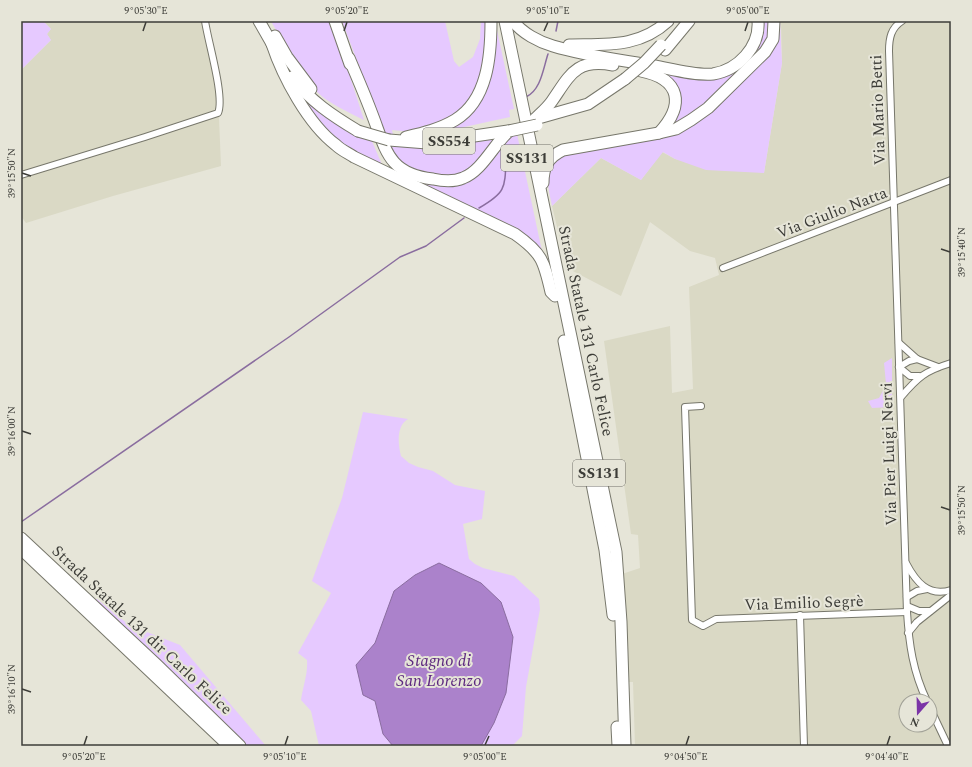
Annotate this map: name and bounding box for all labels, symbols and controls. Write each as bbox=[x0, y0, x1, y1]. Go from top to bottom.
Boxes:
text: 9°05'30"E bbox=[124, 3, 168, 19]
text: 9°05'20"E bbox=[325, 3, 369, 19]
text: 9°05'10"E bbox=[526, 3, 570, 19]
text: 9°05'00"E bbox=[726, 3, 770, 19]
street label: Via Mario Betti bbox=[864, 54, 892, 166]
road number: SS554 bbox=[423, 128, 475, 154]
road number: SS131 bbox=[501, 145, 553, 171]
text: 39°15'50"N bbox=[4, 148, 20, 198]
street label: Via Giulio Natta bbox=[773, 181, 891, 245]
street label: Strada Statale 131 Carlo Felice bbox=[552, 223, 620, 439]
text: 39°15'40"N bbox=[954, 227, 970, 277]
street label: Via Pier Luigi Nervi bbox=[875, 382, 903, 526]
text: 39°16'00"N bbox=[4, 406, 20, 456]
road number: SS131 bbox=[573, 460, 625, 486]
text: 39°15'50"N bbox=[954, 485, 970, 535]
street label: Strada Statale 131 dir Carlo Felice bbox=[46, 540, 238, 720]
street label: Via Emilio Segrè bbox=[744, 589, 864, 617]
water label: Stagno di San Lorenzo bbox=[396, 648, 482, 694]
text: 39°16'10"N bbox=[4, 664, 20, 714]
north arrow bbox=[898, 693, 938, 733]
text: N bbox=[908, 712, 922, 731]
text: 9°05'20"E bbox=[62, 749, 106, 765]
text: 9°05'10"E bbox=[263, 749, 307, 765]
text: 9°05'00"E bbox=[463, 749, 507, 765]
text: 9°04'50"E bbox=[664, 749, 708, 765]
text: 9°04'40"E bbox=[865, 749, 909, 765]

